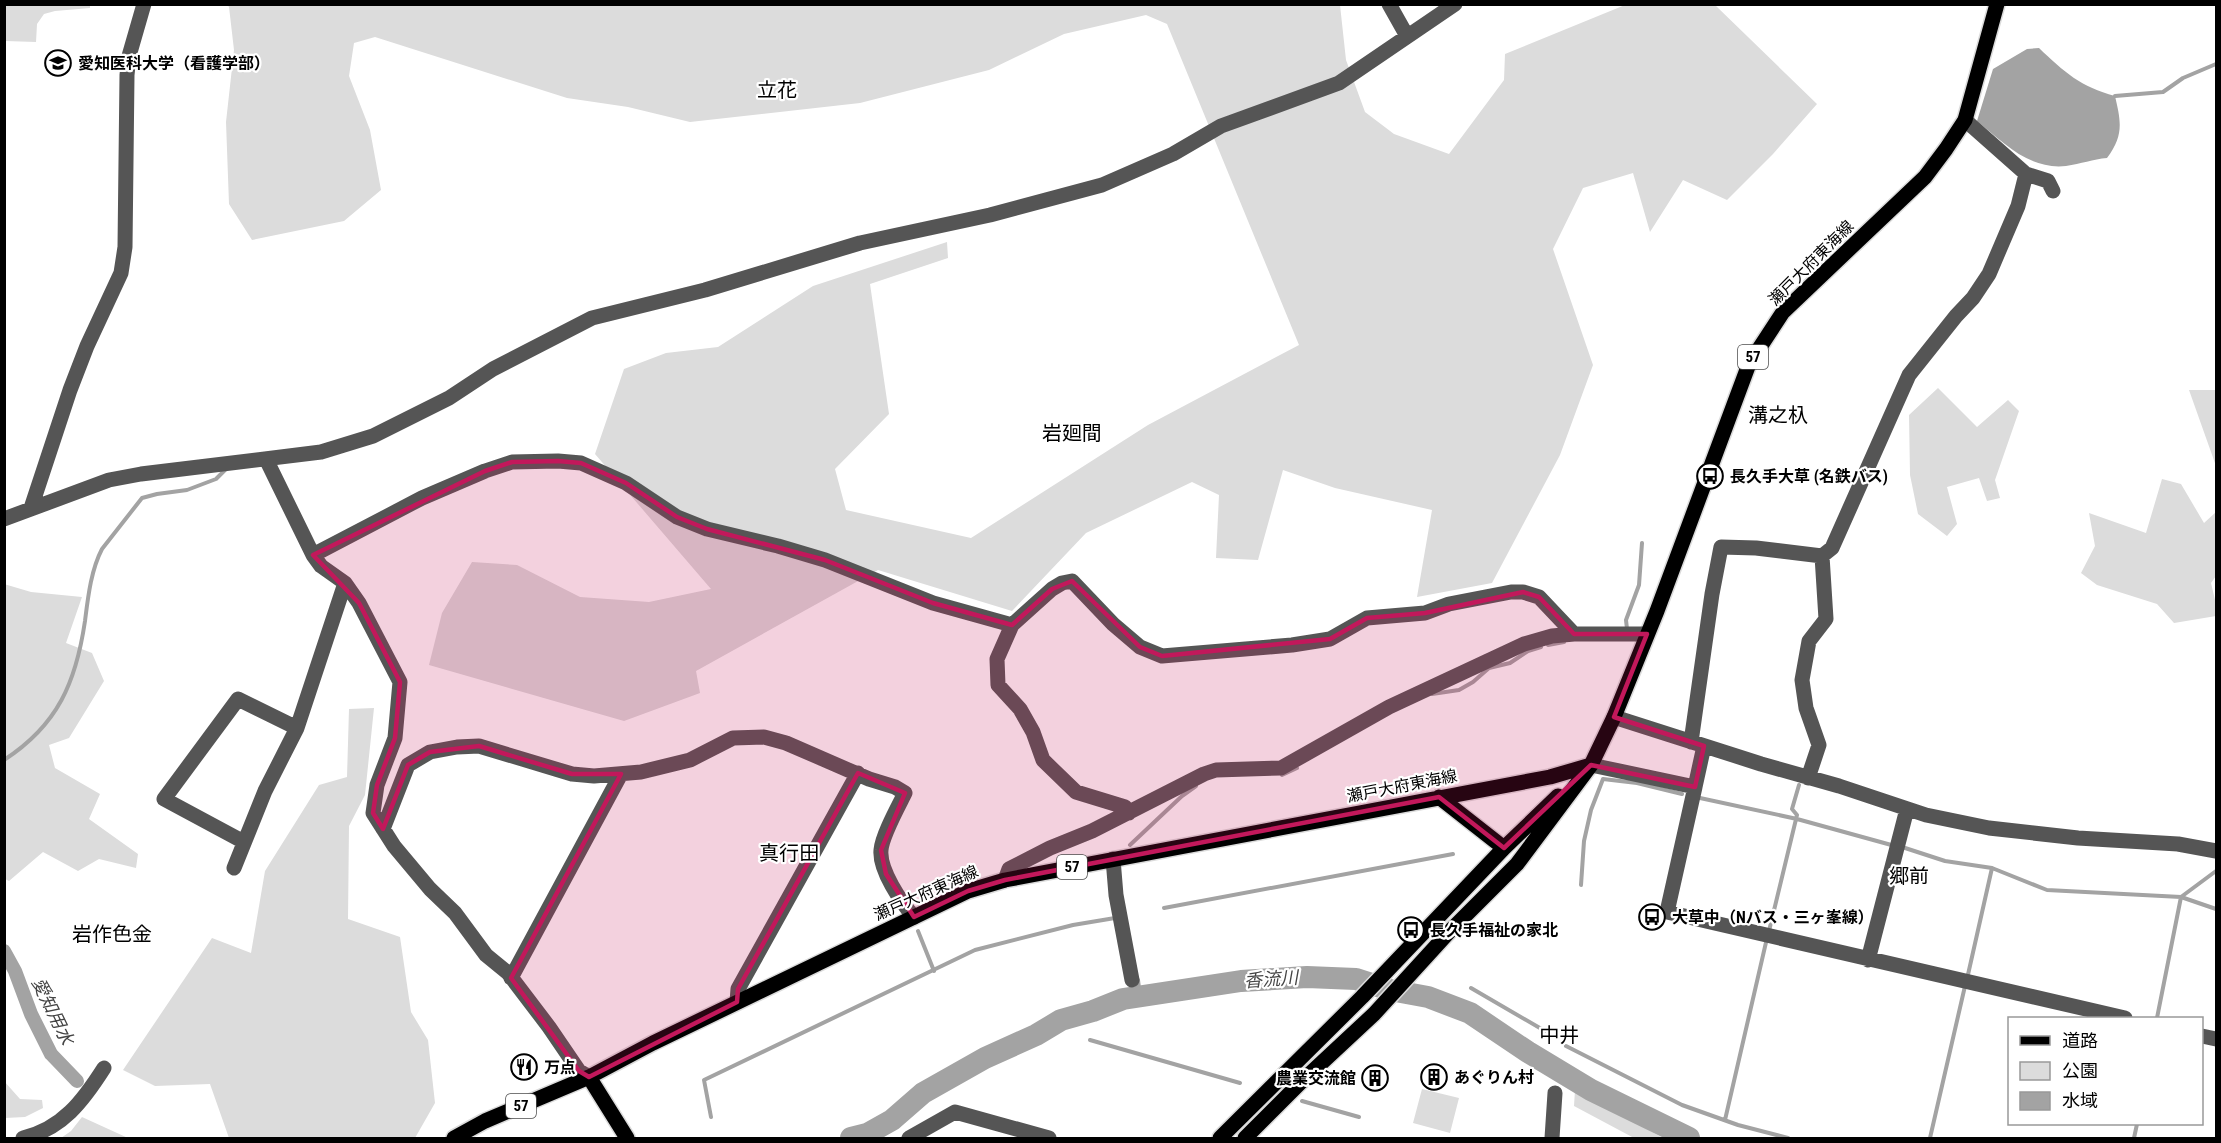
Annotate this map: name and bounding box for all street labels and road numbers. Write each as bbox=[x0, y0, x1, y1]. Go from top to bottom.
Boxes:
street label: 瀬戸大府東海線 bbox=[1765, 217, 1857, 309]
road number: 57 bbox=[1738, 345, 1768, 369]
street label: 瀬戸大府東海線 bbox=[1345, 766, 1459, 806]
road number: 57 bbox=[1057, 855, 1087, 879]
street label: 瀬戸大府東海線 bbox=[871, 862, 981, 924]
road number: 57 bbox=[506, 1094, 536, 1118]

